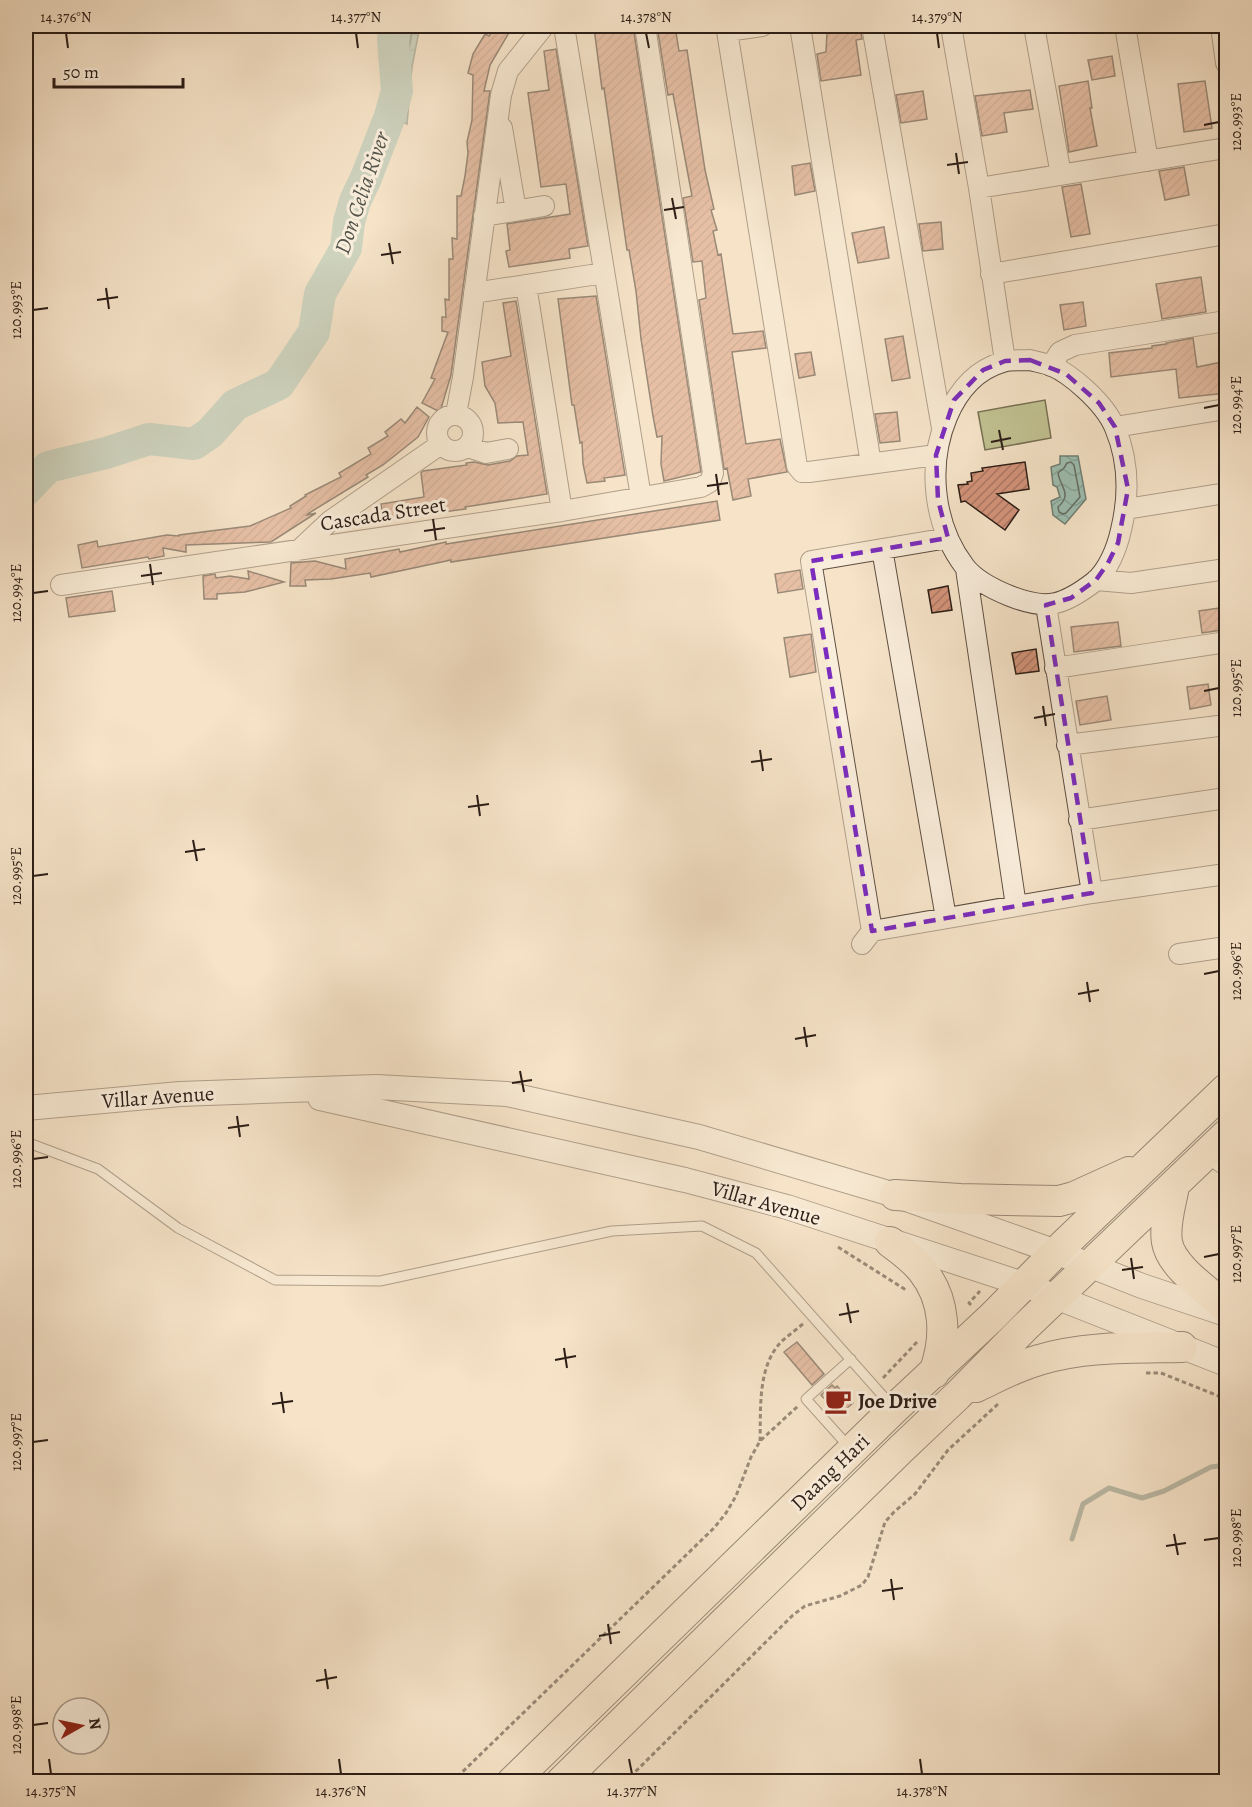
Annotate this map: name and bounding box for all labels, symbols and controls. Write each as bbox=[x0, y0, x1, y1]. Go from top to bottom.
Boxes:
text: 14.376°N bbox=[40, 7, 92, 27]
text: 14.377°N bbox=[331, 7, 382, 27]
text: 14.378°N bbox=[620, 7, 672, 27]
text: 14.379°N bbox=[911, 7, 963, 27]
scale bar bbox=[54, 51, 183, 89]
text: 50 m bbox=[63, 60, 99, 84]
text: 120.993°E bbox=[1226, 93, 1246, 151]
water label: Don Celia River bbox=[327, 127, 397, 258]
text: 120.993°E bbox=[6, 281, 26, 339]
text: 120.994°E bbox=[1226, 376, 1246, 434]
street label: Cascada Street bbox=[318, 490, 448, 538]
text: 120.994°E bbox=[6, 564, 26, 622]
text: 120.995°E bbox=[1226, 659, 1246, 717]
text: 120.995°E bbox=[6, 847, 26, 905]
text: 120.996°E bbox=[1226, 942, 1246, 1000]
street label: Villar Avenue bbox=[100, 1079, 215, 1115]
text: 120.996°E bbox=[6, 1130, 26, 1188]
street label: Villar Avenue bbox=[707, 1174, 824, 1232]
text: 120.997°E bbox=[1226, 1225, 1246, 1283]
cafe icon: Joe Drive bbox=[823, 1386, 853, 1416]
place label: Joe Drive bbox=[858, 1387, 937, 1415]
text: 120.997°E bbox=[6, 1413, 26, 1471]
street label: Daang Hari bbox=[784, 1427, 876, 1517]
text: 120.998°E bbox=[1226, 1508, 1246, 1568]
text: 120.998°E bbox=[6, 1695, 26, 1755]
north arrow bbox=[51, 1696, 111, 1756]
text: N bbox=[83, 1716, 107, 1732]
text: 14.375°N bbox=[26, 1781, 77, 1801]
text: 14.376°N bbox=[315, 1781, 367, 1801]
text: 14.377°N bbox=[607, 1781, 658, 1801]
text: 14.378°N bbox=[896, 1781, 948, 1801]

